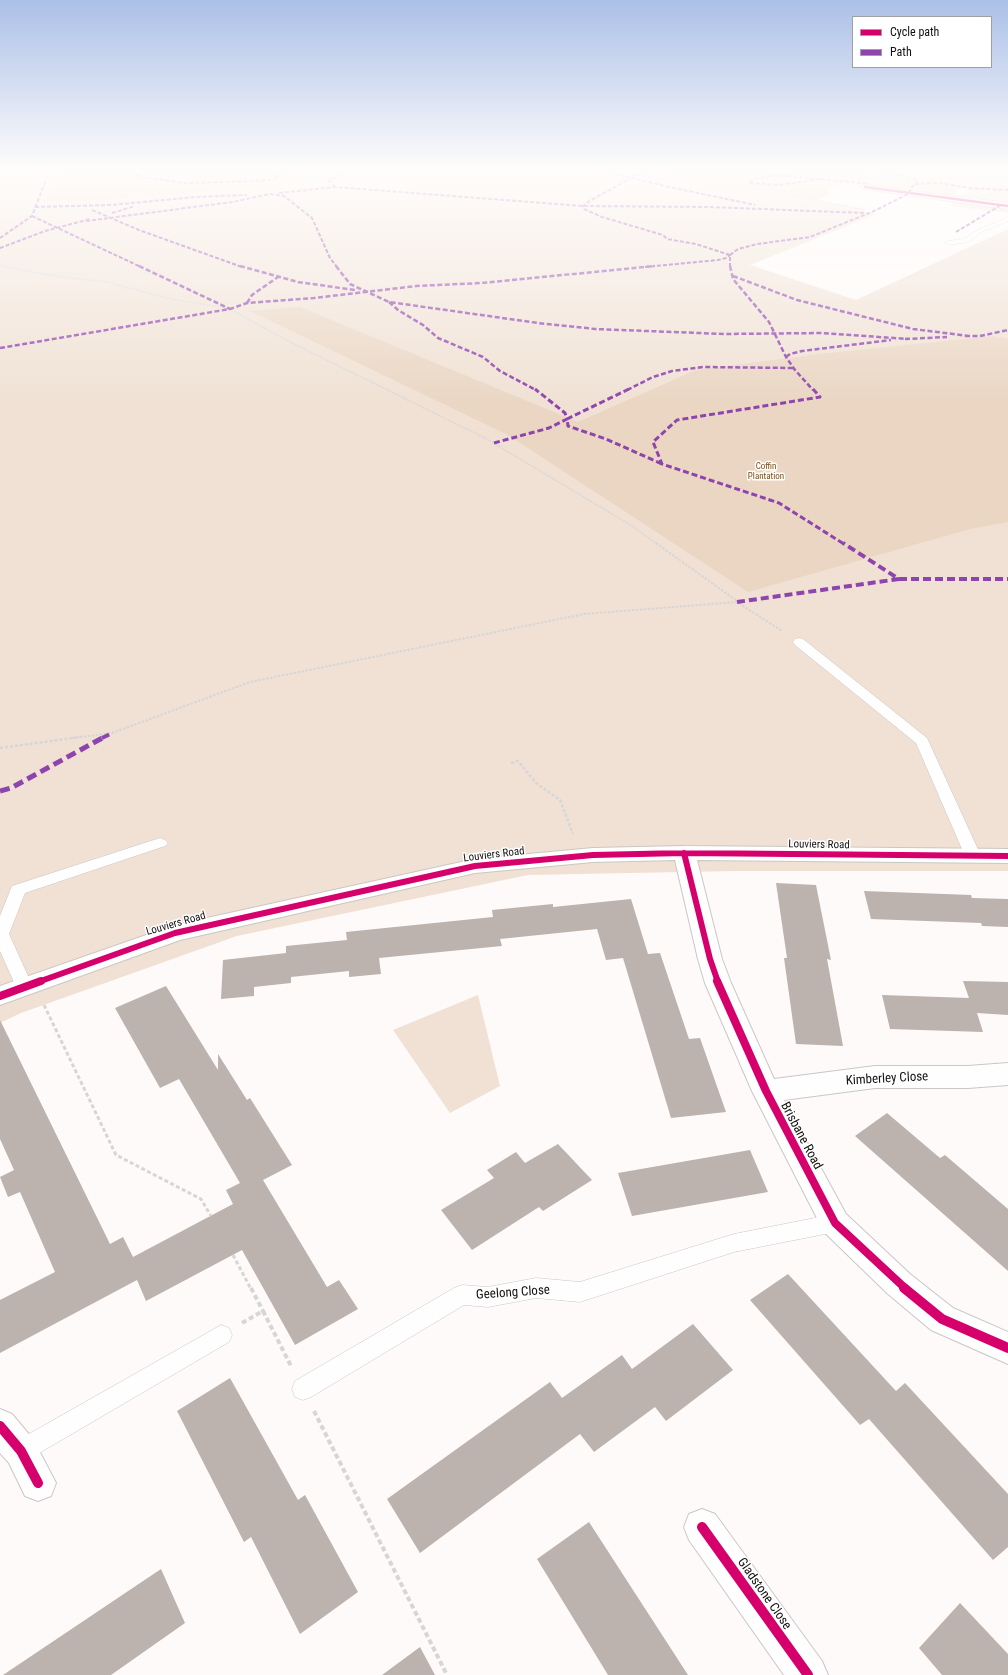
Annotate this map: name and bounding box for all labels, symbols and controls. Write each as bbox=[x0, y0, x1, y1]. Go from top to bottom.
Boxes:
legend bbox=[852, 16, 992, 68]
text: Cycle path bbox=[890, 25, 939, 39]
text: Path bbox=[890, 45, 912, 59]
park label: Coffin Plantation bbox=[748, 462, 784, 483]
street label: Louviers Road bbox=[788, 838, 850, 852]
street label: Louviers Road bbox=[463, 845, 525, 865]
street label: Louviers Road bbox=[145, 909, 207, 939]
street label: Kimberley Close bbox=[845, 1069, 929, 1089]
street label: Brisbane Road bbox=[777, 1100, 825, 1172]
street label: Geelong Close bbox=[476, 1283, 550, 1303]
street label: Gladstone Close bbox=[734, 1555, 794, 1633]

